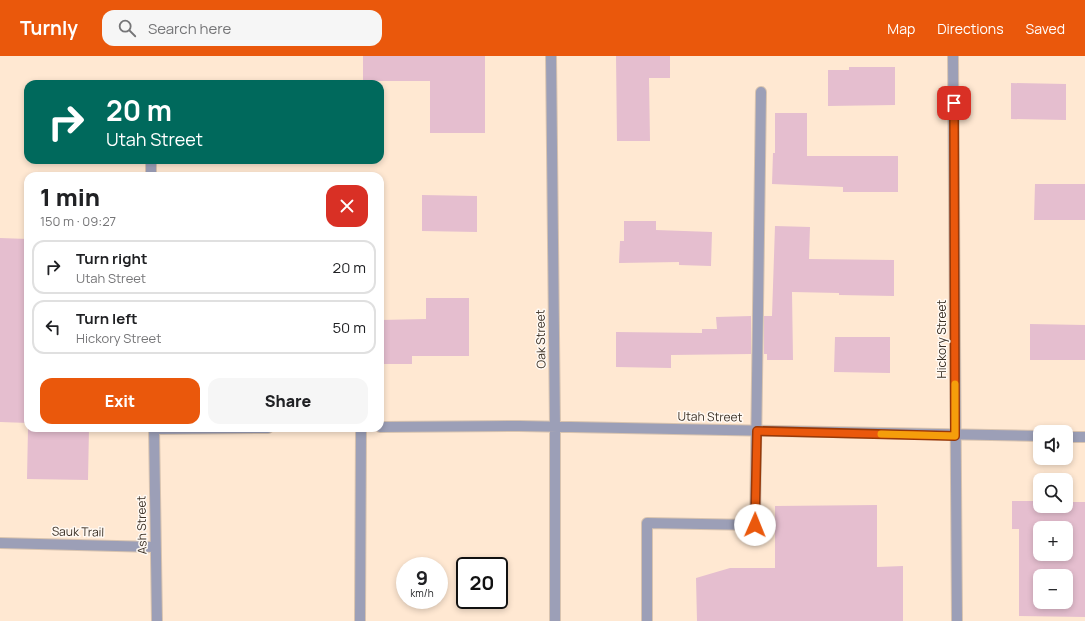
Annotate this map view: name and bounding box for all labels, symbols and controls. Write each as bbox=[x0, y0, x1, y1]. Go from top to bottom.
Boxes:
search box bbox=[102, 10, 382, 46]
text: Turnly bbox=[20, 15, 78, 41]
icon: search bbox=[116, 17, 138, 39]
text: Search here bbox=[148, 18, 231, 39]
text: Map bbox=[887, 19, 915, 38]
text: Directions bbox=[937, 19, 1004, 38]
text: Saved bbox=[1026, 19, 1065, 38]
pin bbox=[937, 86, 971, 120]
text: 20 m bbox=[106, 91, 172, 129]
icon: arrive bbox=[943, 92, 965, 114]
icon: right bbox=[40, 96, 92, 148]
text: Utah Street bbox=[106, 127, 203, 151]
text: 1 min bbox=[40, 180, 100, 213]
button: close bbox=[326, 185, 368, 227]
text: 150 m · 09:27 bbox=[40, 212, 116, 230]
text: Turn right bbox=[76, 248, 147, 269]
icon: right bbox=[42, 256, 64, 278]
text: 20 m bbox=[333, 257, 366, 278]
text: Utah Street bbox=[76, 269, 146, 287]
street label: Hickory Street bbox=[933, 299, 950, 378]
text: Turn left bbox=[76, 308, 138, 329]
street label: Oak Street bbox=[531, 309, 550, 369]
icon: left bbox=[42, 316, 64, 338]
text: 50 m bbox=[332, 317, 366, 338]
text: Hickory Street bbox=[76, 329, 161, 347]
button: Exit bbox=[40, 378, 200, 424]
button: Share bbox=[208, 378, 368, 424]
street label: Utah Street bbox=[678, 407, 743, 426]
map controls bbox=[1033, 425, 1073, 609]
button: sound bbox=[1033, 425, 1073, 465]
button: search bbox=[1033, 473, 1073, 513]
street label: Ash Street bbox=[132, 495, 151, 554]
position arrow bbox=[734, 504, 776, 546]
button: + bbox=[1033, 521, 1073, 561]
street label: Sauk Trail bbox=[52, 523, 104, 540]
speed limit sign: 20 bbox=[456, 557, 508, 609]
text: 9 bbox=[416, 564, 428, 591]
button: − bbox=[1033, 569, 1073, 609]
text: km/h bbox=[410, 586, 434, 600]

